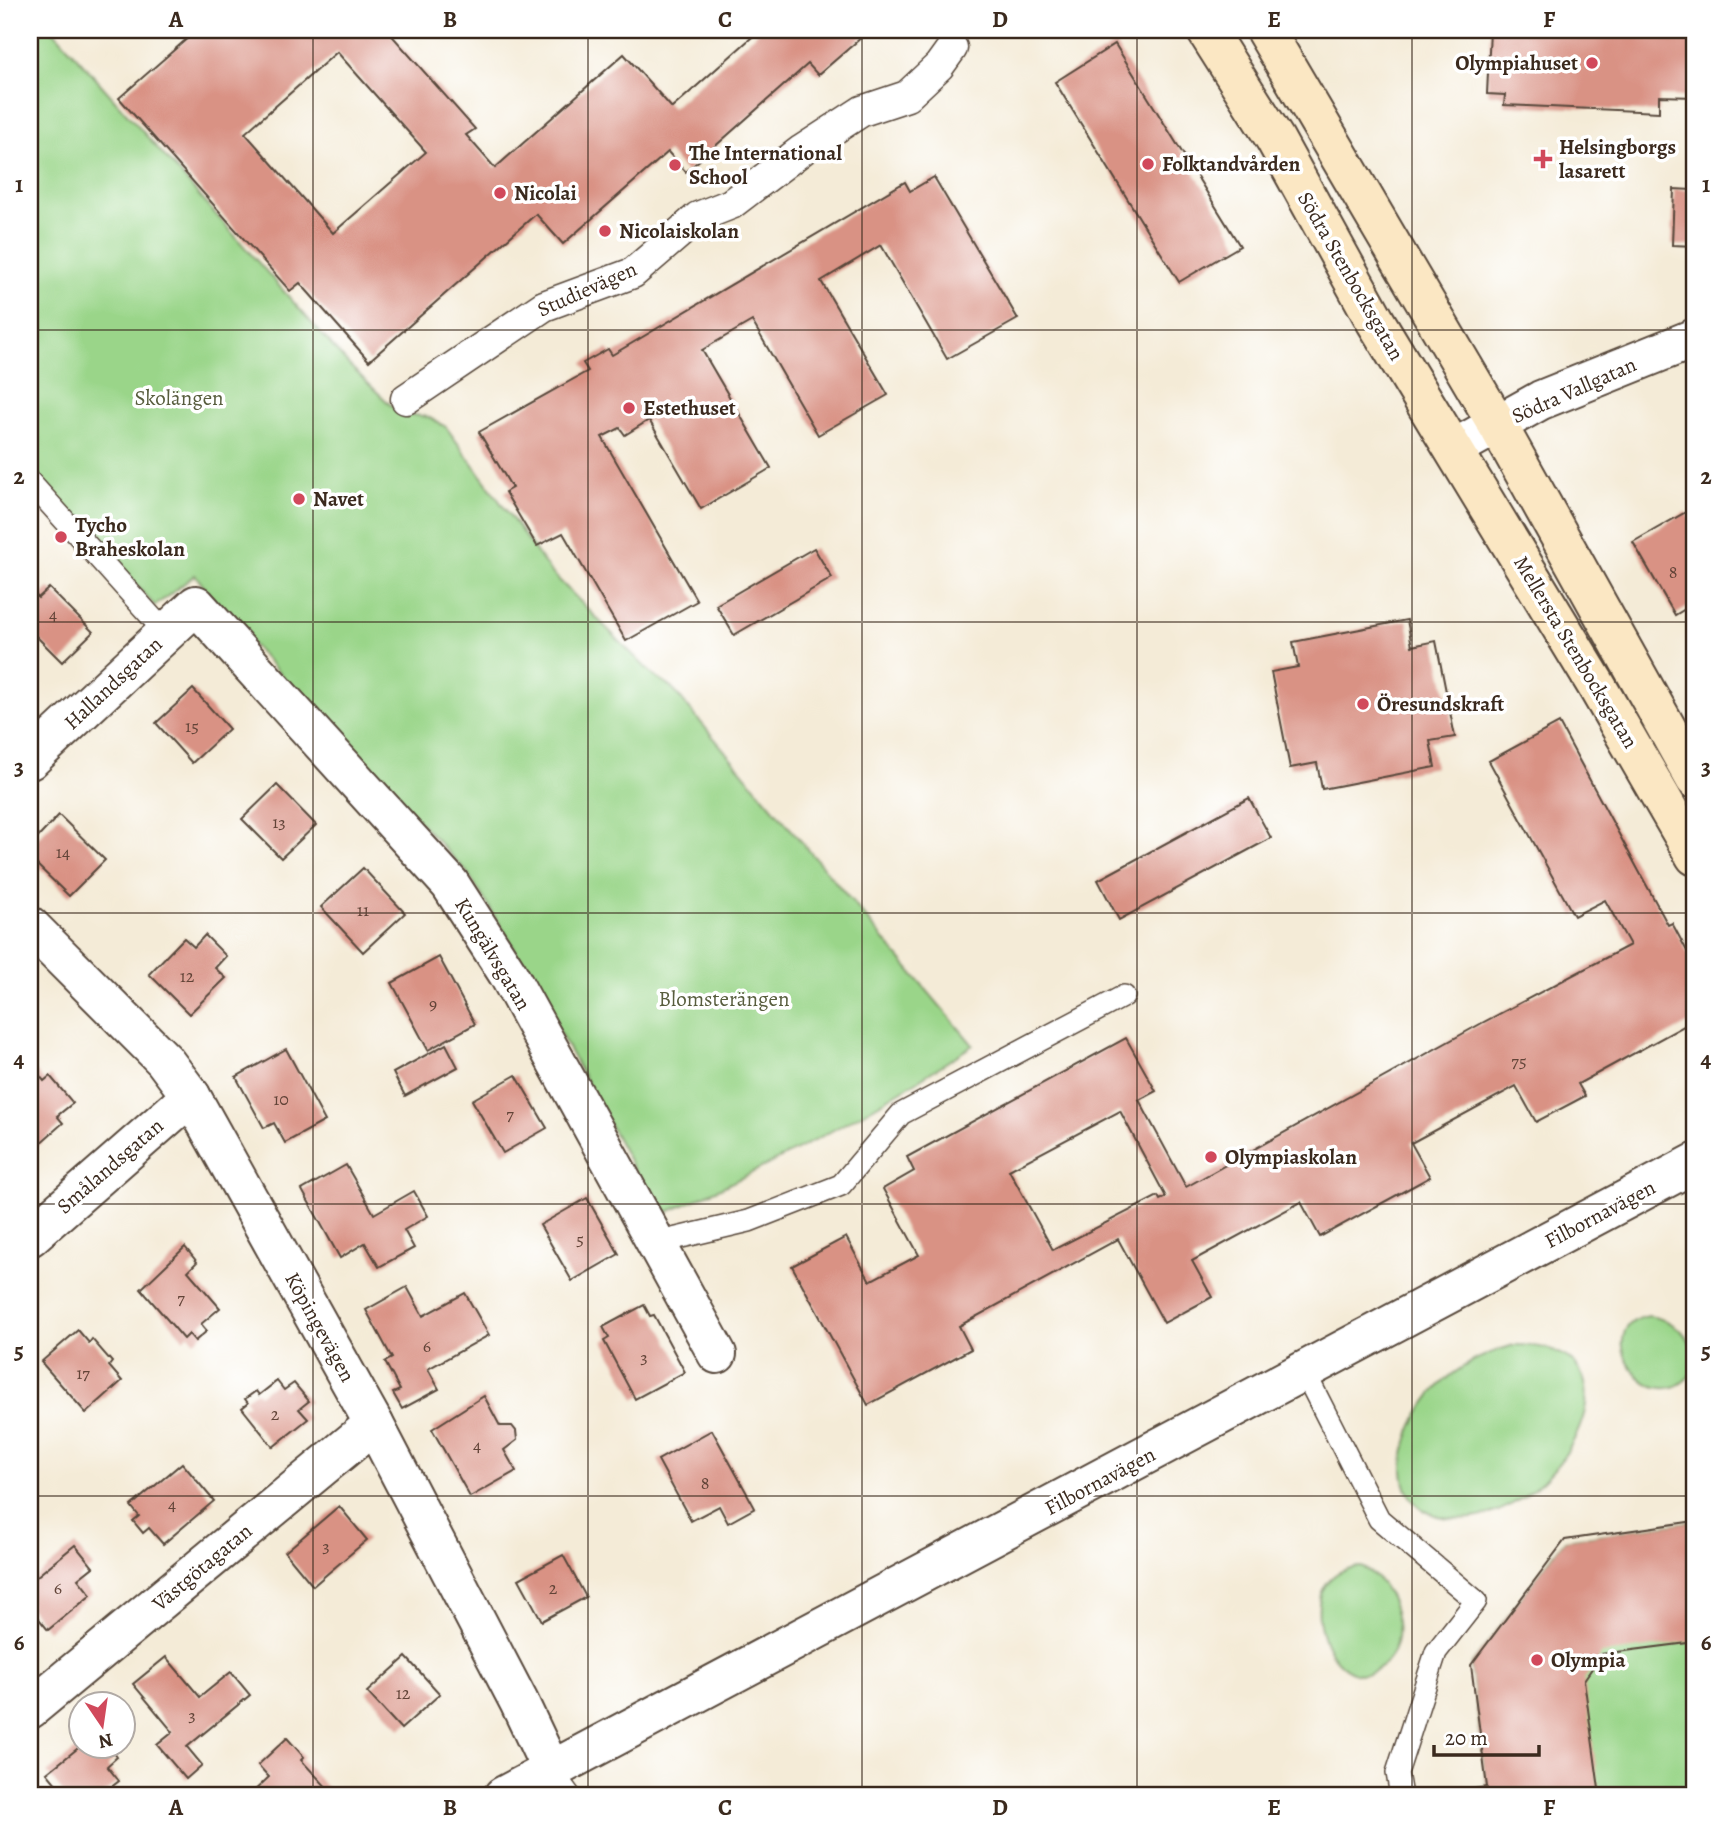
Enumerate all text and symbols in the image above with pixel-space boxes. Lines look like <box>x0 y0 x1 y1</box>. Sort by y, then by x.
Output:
text: A <box>168 4 184 35</box>
text: B <box>443 4 457 35</box>
text: C <box>718 4 732 35</box>
text: D <box>992 4 1008 35</box>
text: E <box>1267 4 1281 35</box>
text: F <box>1543 4 1556 35</box>
place label: Olympiahuset <box>1455 49 1578 77</box>
marker: Olympiahuset <box>1584 55 1600 71</box>
place label: Helsingborgs lasarett <box>1559 133 1676 185</box>
place label: The International School <box>689 139 842 191</box>
marker: Helsingborgs lasarett <box>1533 149 1553 169</box>
place label: Folktandvården <box>1162 150 1301 178</box>
marker: Folktandvården <box>1140 156 1156 172</box>
marker: The International School <box>667 157 683 173</box>
text: 1 <box>15 169 23 200</box>
text: 1 <box>1702 169 1710 200</box>
place label: Nicolai <box>514 179 577 207</box>
marker: Nicolai <box>492 185 508 201</box>
street label: Södra Stenbocksgatan <box>1291 187 1411 365</box>
place label: Nicolaiskolan <box>619 217 739 245</box>
marker: Nicolaiskolan <box>597 223 613 239</box>
street label: Studievägen <box>533 255 641 323</box>
street label: Södra Vallgatan <box>1507 350 1641 430</box>
park label: Skolängen <box>134 384 224 412</box>
place label: Estethuset <box>643 394 736 422</box>
marker: Estethuset <box>621 400 637 416</box>
text: 2 <box>13 461 25 492</box>
text: 2 <box>1700 461 1712 492</box>
place label: Navet <box>313 485 364 513</box>
marker: Navet <box>291 491 307 507</box>
place label: Tycho Braheskolan <box>75 511 185 563</box>
marker: Tycho Braheskolan <box>53 529 69 545</box>
street label: Mellersta Stenbocksgatan <box>1507 551 1645 753</box>
house number: 8 <box>1669 560 1677 584</box>
house number: 4 <box>49 602 57 626</box>
street label: Hallandsgatan <box>58 630 168 736</box>
place label: Öresundskraft <box>1377 690 1504 718</box>
marker: Öresundskraft <box>1355 696 1371 712</box>
house number: 15 <box>185 714 199 738</box>
text: 3 <box>14 752 24 783</box>
text: 3 <box>1701 752 1711 783</box>
house number: 13 <box>272 810 286 834</box>
house number: 14 <box>56 840 70 864</box>
street label: Kungälvsgatan <box>448 892 538 1016</box>
house number: 11 <box>357 898 369 922</box>
house number: 12 <box>180 964 195 988</box>
park label: Blomsterängen <box>659 985 789 1013</box>
house number: 9 <box>429 992 437 1016</box>
text: 4 <box>14 1044 25 1075</box>
text: 4 <box>1701 1044 1712 1075</box>
house number: 75 <box>1511 1049 1527 1073</box>
house number: 10 <box>273 1087 289 1111</box>
house number: 7 <box>506 1102 514 1126</box>
street label: Smålandsgatan <box>51 1112 169 1220</box>
place label: Olympiaskolan <box>1225 1143 1357 1171</box>
marker: Olympiaskolan <box>1203 1149 1219 1165</box>
street label: Filbornavägen <box>1540 1173 1660 1255</box>
house number: 5 <box>576 1227 584 1251</box>
street label: Köpingevägen <box>278 1267 362 1387</box>
house number: 7 <box>177 1286 185 1310</box>
house number: 6 <box>423 1334 431 1358</box>
text: 5 <box>14 1335 24 1366</box>
text: 5 <box>1701 1335 1711 1366</box>
house number: 3 <box>640 1345 648 1369</box>
house number: 17 <box>76 1361 90 1385</box>
house number: 2 <box>271 1402 280 1426</box>
house number: 4 <box>473 1433 481 1457</box>
street label: Filbornavägen <box>1040 1440 1160 1522</box>
house number: 8 <box>701 1471 709 1495</box>
house number: 4 <box>168 1492 176 1516</box>
street label: Västgötagatan <box>145 1517 258 1618</box>
house number: 3 <box>322 1534 330 1558</box>
house number: 6 <box>54 1576 62 1600</box>
house number: 2 <box>549 1576 558 1600</box>
text: 6 <box>14 1627 25 1658</box>
text: 6 <box>1701 1627 1712 1658</box>
place label: Olympia <box>1551 1646 1626 1674</box>
marker: Olympia <box>1529 1652 1545 1668</box>
house number: 12 <box>396 1681 411 1705</box>
north arrow <box>66 1689 136 1759</box>
house number: 3 <box>188 1703 196 1727</box>
scale bar <box>1434 1714 1540 1758</box>
text: 20 m <box>1445 1724 1488 1752</box>
text: N <box>96 1726 115 1755</box>
text: A <box>168 1792 184 1823</box>
text: B <box>443 1792 457 1823</box>
text: C <box>718 1792 732 1823</box>
text: D <box>992 1792 1008 1823</box>
text: E <box>1267 1792 1281 1823</box>
text: F <box>1543 1792 1556 1823</box>

